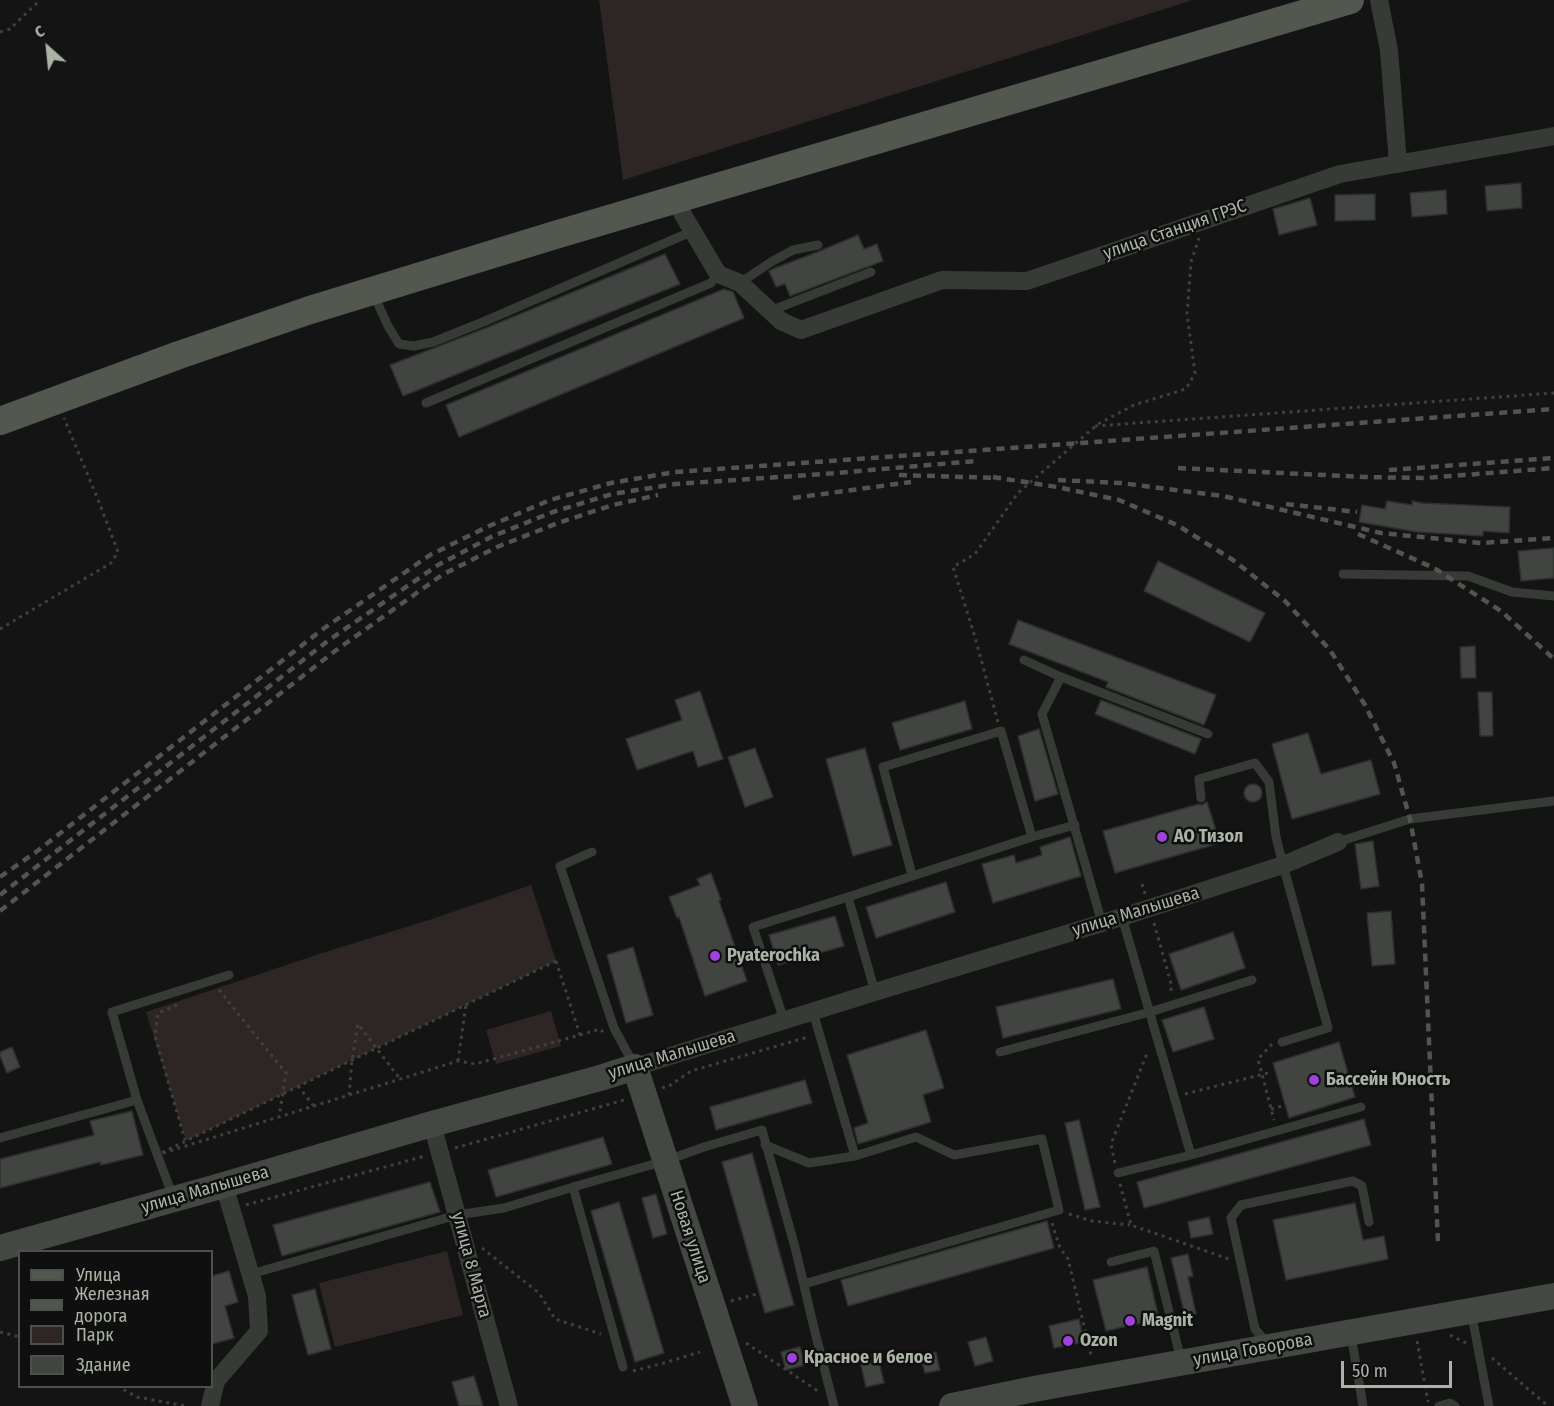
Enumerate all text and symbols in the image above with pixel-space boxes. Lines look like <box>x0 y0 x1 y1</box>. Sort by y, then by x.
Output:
north arrow <box>18 18 78 78</box>
text: С <box>32 21 48 42</box>
street label: улица Станция ГРЭС <box>1101 195 1249 265</box>
place label: АО Тизол <box>1174 826 1243 848</box>
marker: АО Тизол <box>1155 830 1169 844</box>
street label: улица Малышева <box>1070 882 1202 942</box>
place label: Pyaterochka <box>727 945 820 967</box>
marker: Pyaterochka <box>708 949 722 963</box>
street label: улица Малышева <box>606 1025 738 1085</box>
place label: Бассейн Юность <box>1326 1069 1450 1091</box>
marker: Бассейн Юность <box>1307 1073 1321 1087</box>
street label: улица Малышева <box>139 1161 271 1219</box>
street label: Новая улица <box>665 1188 715 1286</box>
street label: улица 8 Марта <box>446 1210 496 1320</box>
legend <box>18 1250 213 1388</box>
text: Улица <box>76 1264 121 1286</box>
text: Железная дорога <box>75 1283 150 1327</box>
place label: Magnit <box>1142 1310 1193 1332</box>
marker: Magnit <box>1123 1314 1137 1328</box>
text: Парк <box>76 1324 114 1346</box>
street label: улица Говорова <box>1192 1329 1314 1371</box>
place label: Ozon <box>1080 1330 1118 1352</box>
marker: Ozon <box>1061 1334 1075 1348</box>
place label: Красное и белое <box>804 1347 933 1369</box>
scale bar <box>1344 1349 1455 1387</box>
marker: Красное и белое <box>785 1351 799 1365</box>
text: Здание <box>76 1354 131 1376</box>
text: 50 m <box>1352 1360 1388 1382</box>

